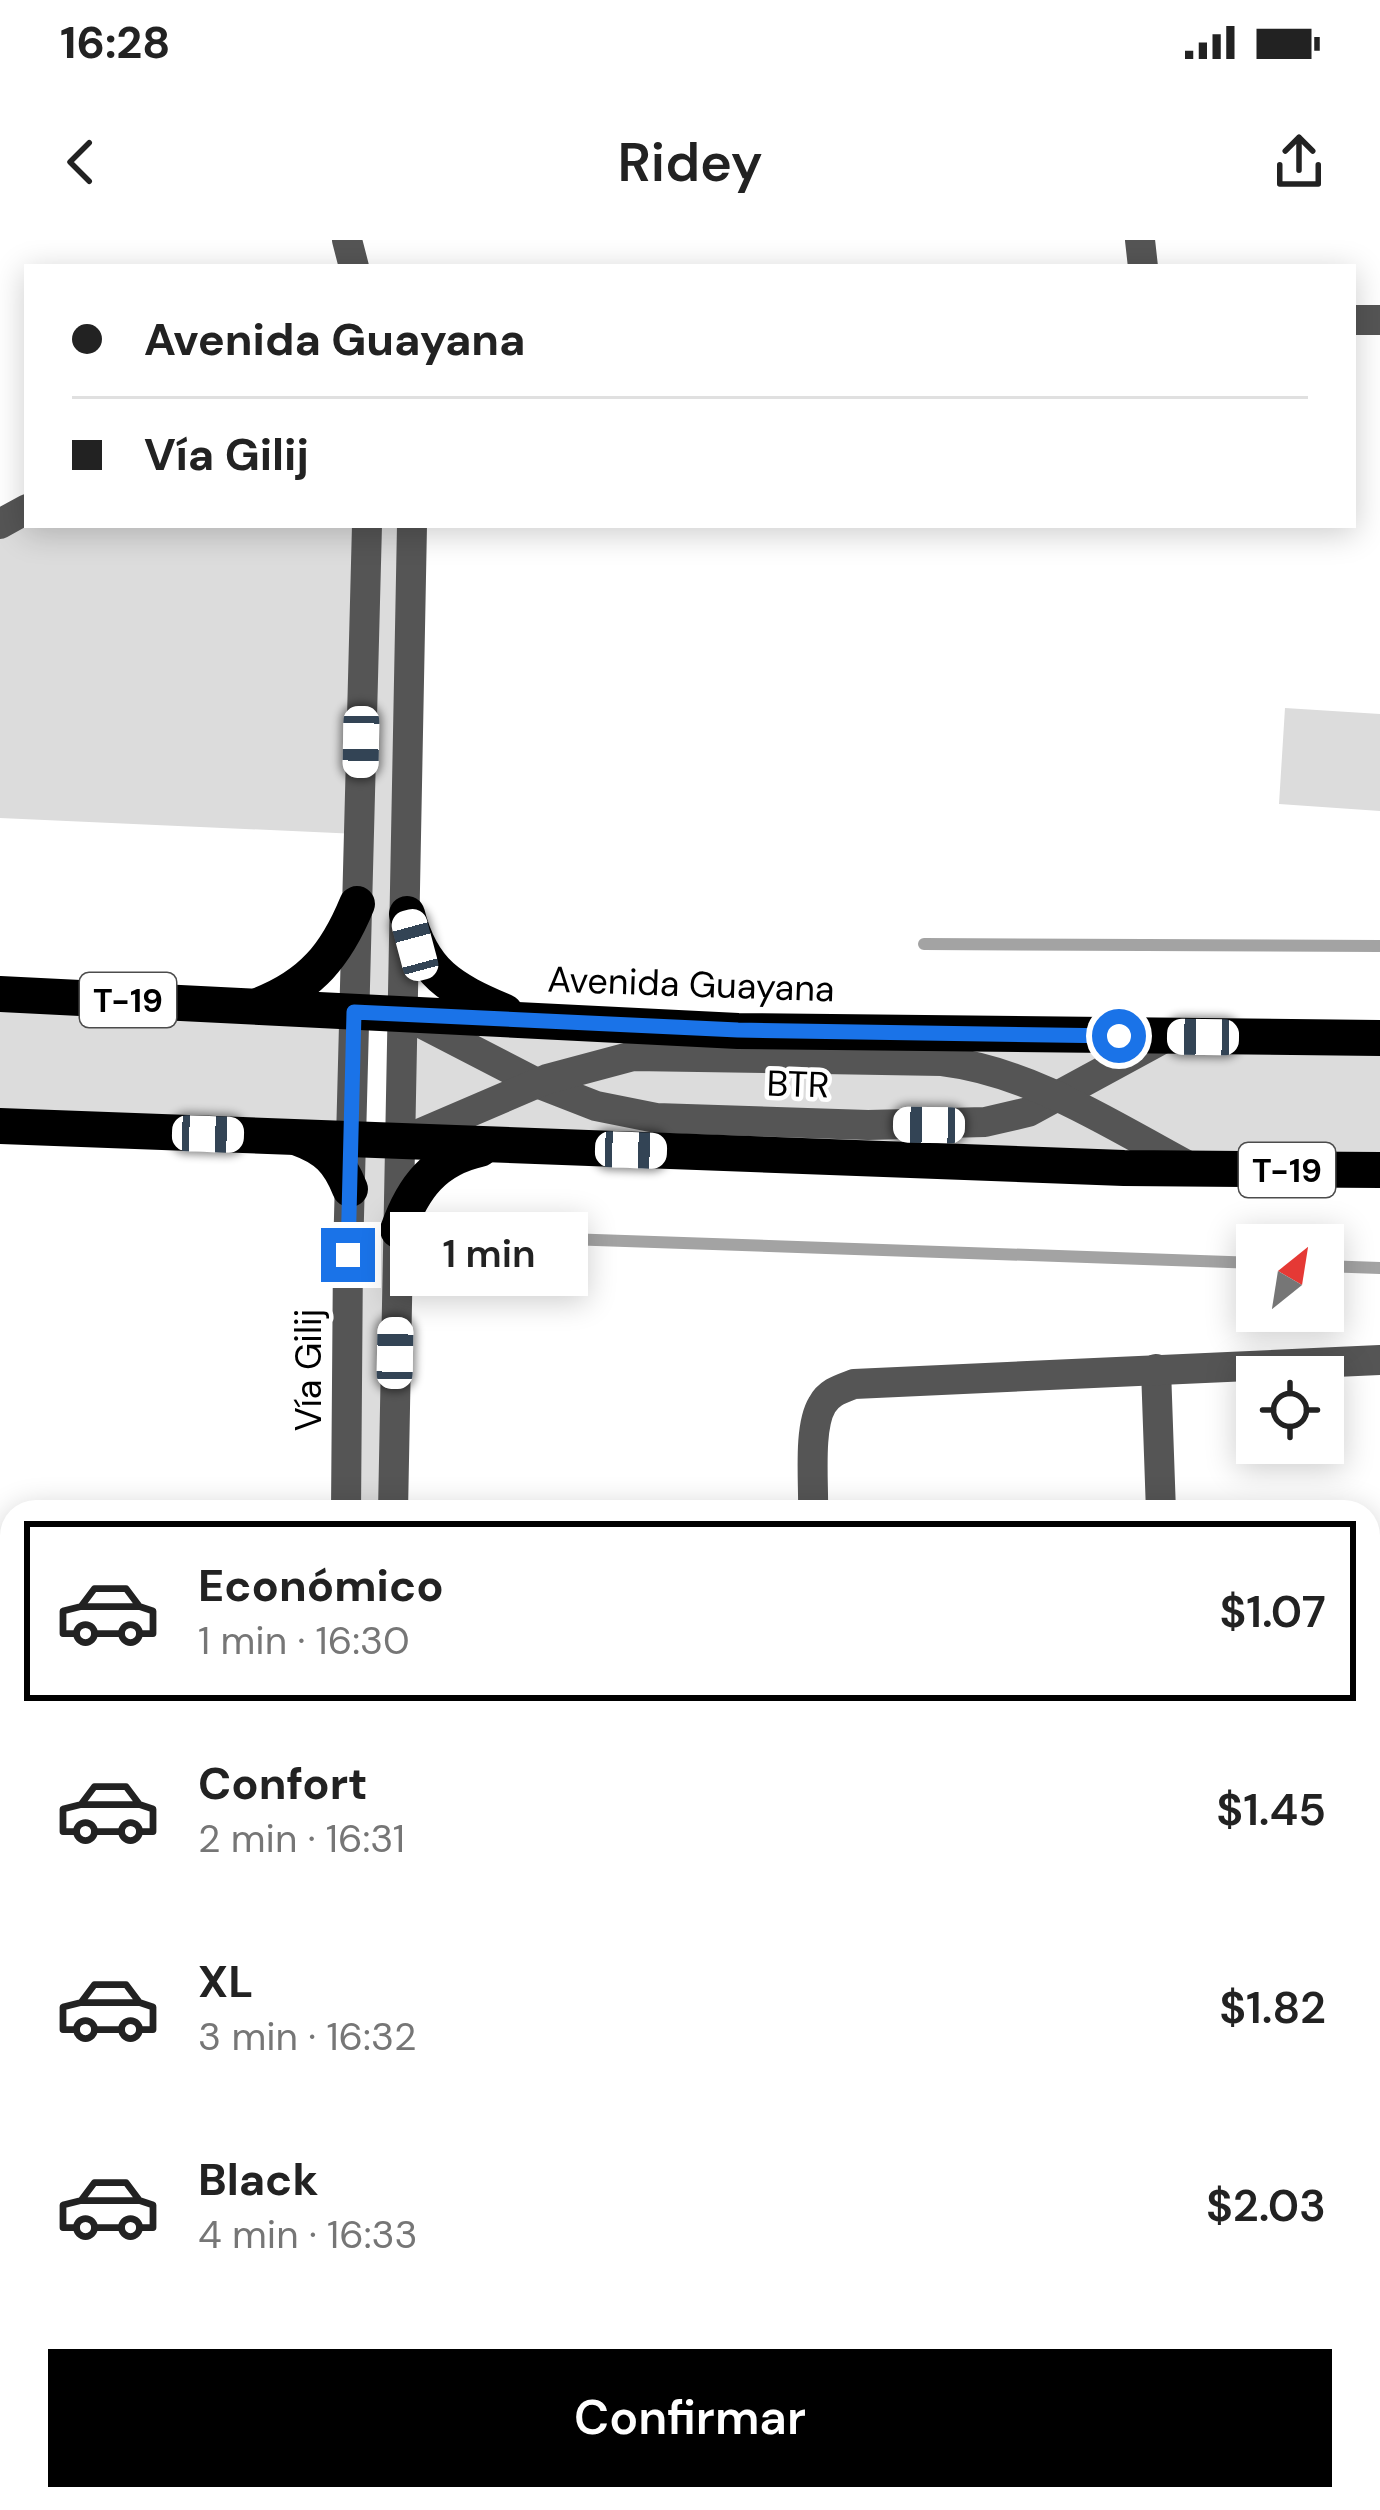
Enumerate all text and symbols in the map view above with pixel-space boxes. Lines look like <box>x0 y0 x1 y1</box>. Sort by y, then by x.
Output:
text: 16:28 <box>60 13 170 72</box>
text: Ridey <box>617 127 763 198</box>
icon: back <box>48 129 114 195</box>
icon: share <box>1266 129 1332 195</box>
text: Avenida Guayana <box>144 310 526 369</box>
text: Vía Gilij <box>144 425 309 484</box>
car <box>342 706 380 778</box>
car <box>388 906 442 984</box>
street label: Avenida Guayana <box>547 956 835 1012</box>
road number: T-19 <box>80 973 176 1027</box>
route start <box>1092 1009 1146 1063</box>
car <box>1167 1018 1239 1056</box>
street label: BTR <box>766 1059 830 1109</box>
car <box>893 1106 965 1144</box>
car <box>171 1115 245 1153</box>
car <box>594 1131 668 1169</box>
road number: T-19 <box>1239 1143 1335 1197</box>
callout: 1 min <box>390 1213 588 1297</box>
north arrow <box>1236 1224 1344 1332</box>
map controls <box>1236 1224 1344 1464</box>
route end <box>321 1228 375 1282</box>
text: 1 min <box>442 1228 536 1279</box>
street label: Vía Gilij <box>285 1309 332 1431</box>
car <box>376 1317 414 1389</box>
button: locate <box>1236 1356 1344 1464</box>
text: Económico <box>198 1556 444 1615</box>
icon: car <box>54 1557 162 1665</box>
text: $1.07 <box>1219 1582 1326 1641</box>
text: 1 min · 16:30 <box>198 1615 410 1666</box>
text: Confort <box>198 1754 368 1813</box>
icon: car <box>54 1755 162 1863</box>
text: $1.45 <box>1216 1780 1326 1839</box>
text: 2 min · 16:31 <box>198 1813 405 1864</box>
text: XL <box>198 1952 253 2011</box>
icon: car <box>54 1953 162 2061</box>
text: $1.82 <box>1219 1978 1326 2037</box>
text: 3 min · 16:32 <box>198 2011 416 2062</box>
text: Black <box>198 2150 318 2209</box>
icon: car <box>54 2151 162 2259</box>
text: $2.03 <box>1206 2176 1326 2235</box>
text: 4 min · 16:33 <box>198 2209 418 2260</box>
button: Confirmar <box>48 2349 1332 2487</box>

